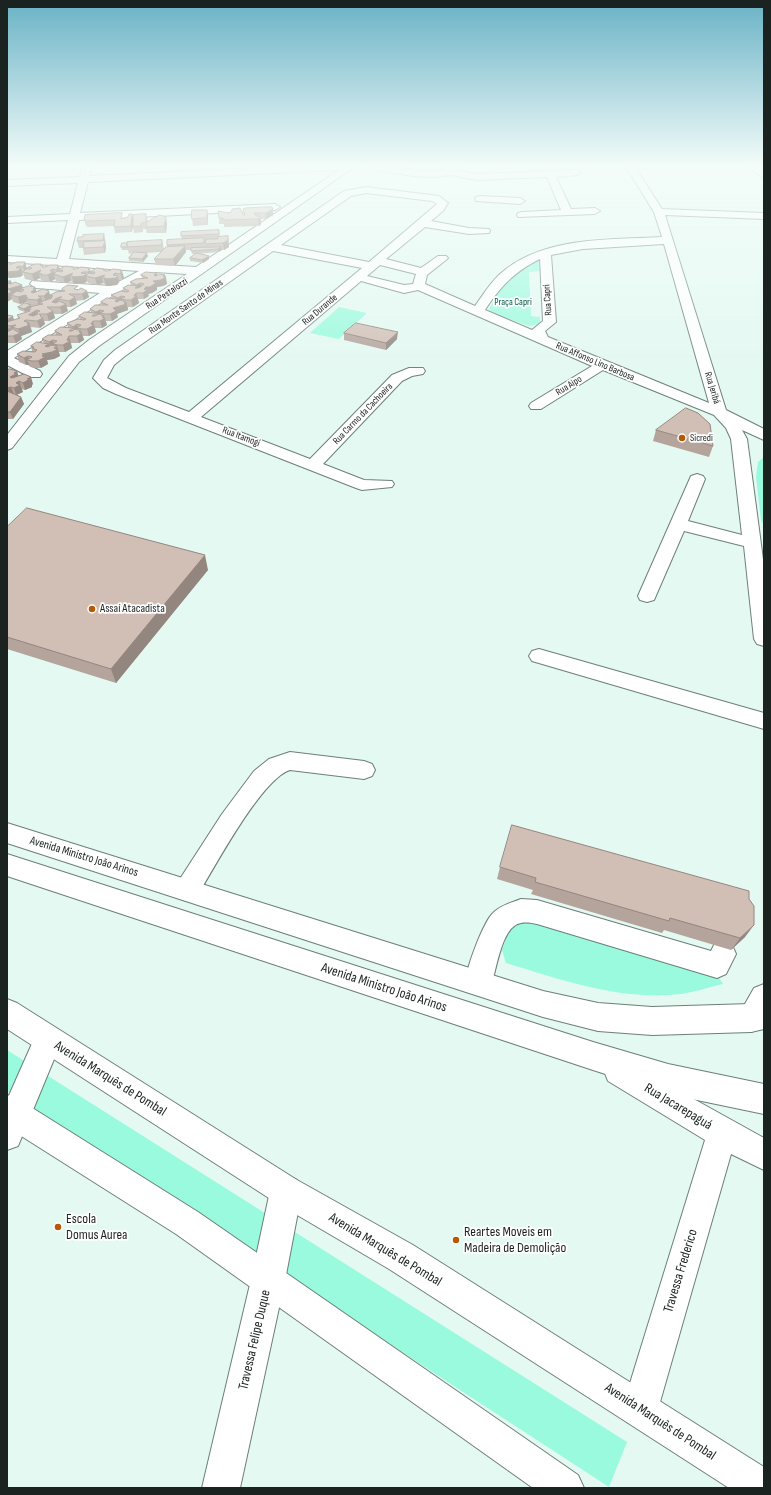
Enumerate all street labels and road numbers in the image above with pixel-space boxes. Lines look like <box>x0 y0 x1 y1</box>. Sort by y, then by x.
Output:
street label: Rua Pestalozzi <box>144 276 190 312</box>
street label: Rua Monte Santo de Minas <box>147 277 225 337</box>
street label: Rua Capri <box>541 284 555 316</box>
street label: Rua Durande <box>300 292 340 328</box>
street label: Rua Affonso Lino Barbosa <box>554 340 636 384</box>
street label: Rua Jeribá <box>701 370 723 406</box>
street label: Rua Aipo <box>554 373 584 399</box>
street label: Rua Carmo da Cachoeira <box>331 381 395 447</box>
street label: Rua Itamogi <box>220 424 262 450</box>
street label: Avenida Ministro João Arinos <box>28 834 140 880</box>
street label: Avenida Ministro João Arinos <box>319 960 449 1016</box>
street label: Avenida Marquês de Pombal <box>51 1038 169 1120</box>
street label: Rua Jacarepaguá <box>641 1080 715 1134</box>
street label: Avenida Marquês de Pombal <box>325 1210 445 1290</box>
street label: Travessa Frederico <box>660 1227 702 1315</box>
street label: Travessa Felipe Duque <box>235 1288 275 1392</box>
street label: Avenida Marquês de Pombal <box>601 1380 719 1464</box>

